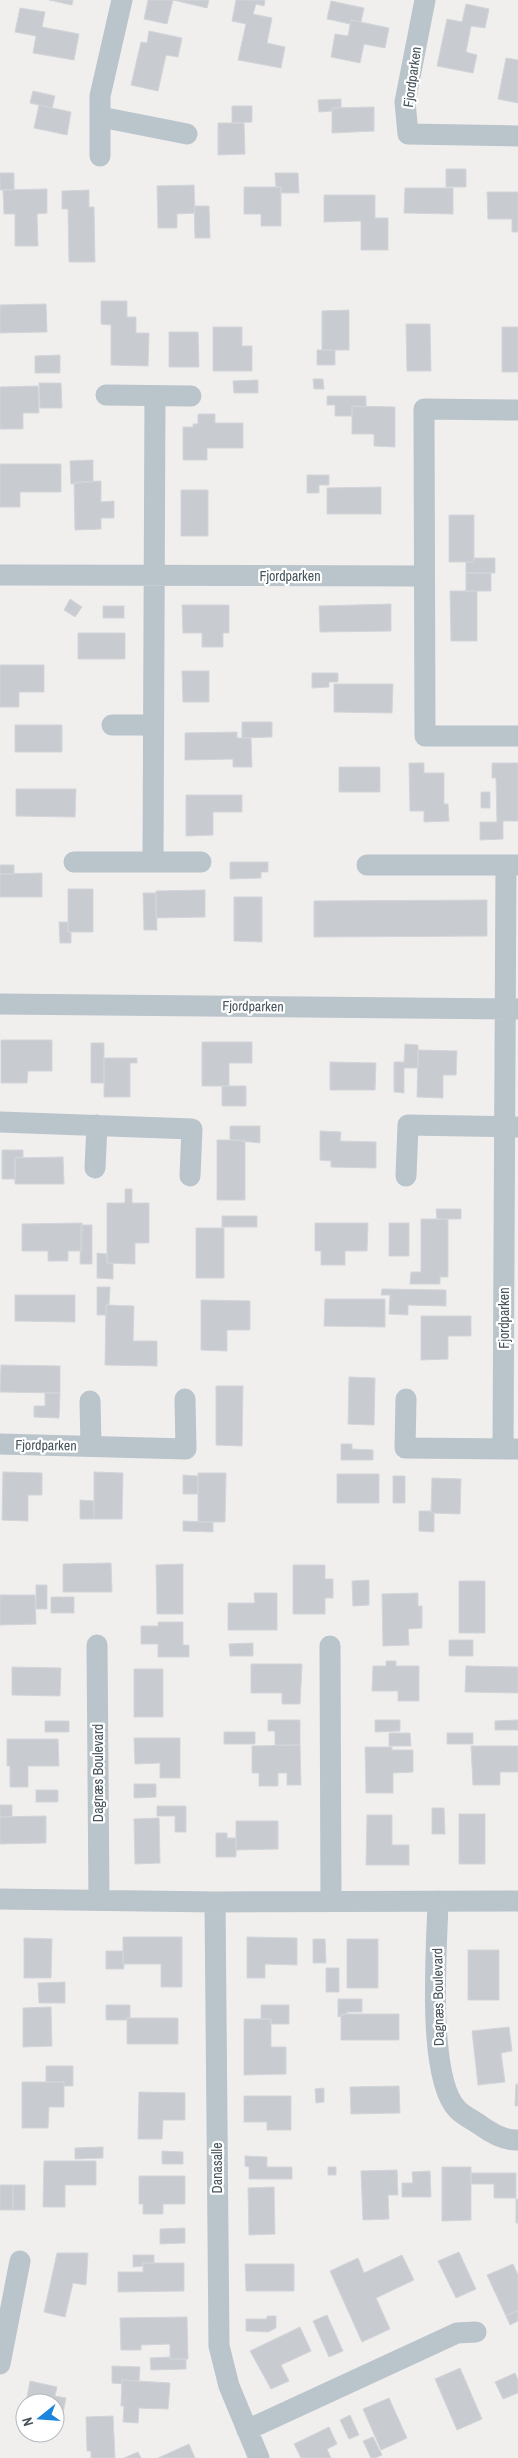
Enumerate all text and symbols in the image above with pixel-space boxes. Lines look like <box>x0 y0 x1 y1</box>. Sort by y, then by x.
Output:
street label: Fjordparken <box>399 45 425 109</box>
street label: Fjordparken <box>259 567 321 585</box>
street label: Fjordparken <box>222 996 284 1016</box>
street label: Fjordparken <box>495 1287 513 1349</box>
street label: Fjordparken <box>15 1435 77 1455</box>
street label: Dagnæs Boulevard <box>89 1724 107 1822</box>
street label: Dagnæs Boulevard <box>428 1948 448 2046</box>
street label: Danasalle <box>208 2142 226 2194</box>
north arrow <box>15 2393 65 2443</box>
text: N <box>18 2415 37 2428</box>

